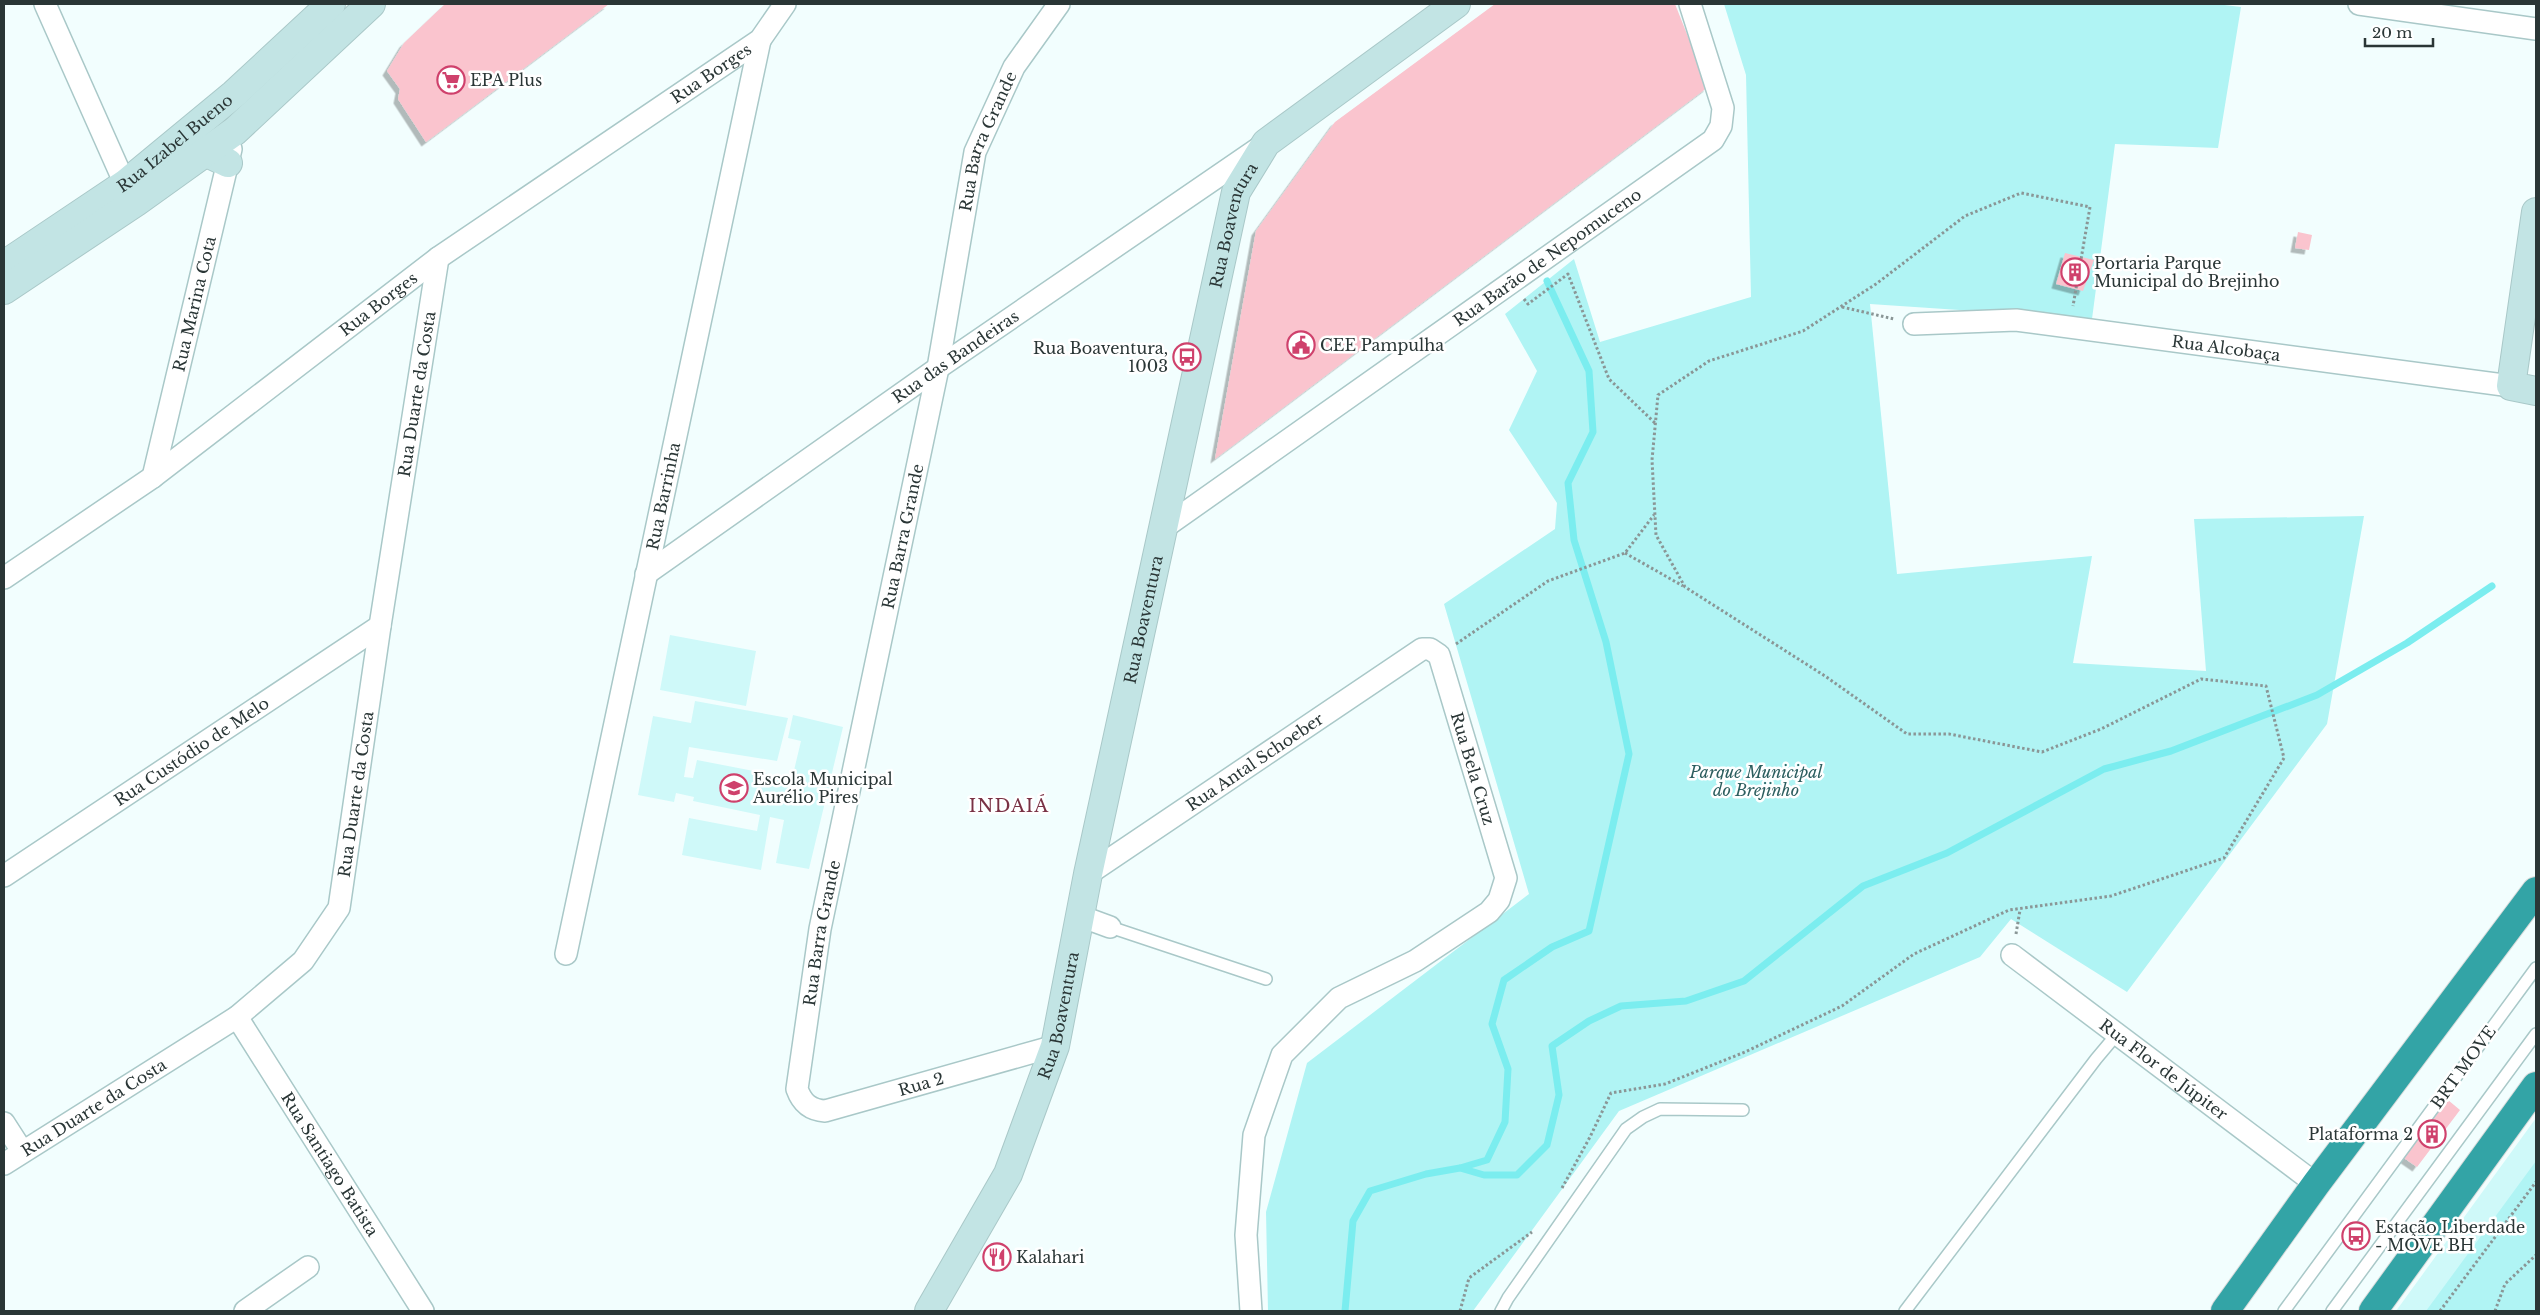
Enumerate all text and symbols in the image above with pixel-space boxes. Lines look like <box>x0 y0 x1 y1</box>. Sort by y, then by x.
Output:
scale bar <box>2365 15 2432 47</box>
text: 20 m <box>2372 23 2412 42</box>
street label: Rua Borges <box>667 39 755 108</box>
supermarket icon: EPA Plus <box>436 65 466 95</box>
street label: Rua Barra Grande <box>955 68 1021 213</box>
place label: EPA Plus <box>470 70 542 90</box>
street label: Rua Izabel Bueno <box>113 89 237 197</box>
street label: Rua Boaventura <box>1205 159 1262 290</box>
street label: Rua Barão de Nepomuceno <box>1449 184 1645 330</box>
street label: Rua Marina Cota <box>168 234 220 374</box>
place label: Portaria Parque Municipal do Brejinho <box>2094 253 2279 291</box>
building icon: Portaria Parque Municipal do Brejinho <box>2060 257 2090 287</box>
street label: Rua Borges <box>335 268 421 340</box>
street label: Rua das Bandeiras <box>888 306 1022 407</box>
street label: Rua Duarte da Costa <box>394 310 440 478</box>
public building icon: CEE Pampulha <box>1286 330 1316 360</box>
street label: Rua Alcobaça <box>2171 331 2282 365</box>
place label: CEE Pampulha <box>1320 335 1444 355</box>
place label: Rua Boaventura, 1003 <box>1033 338 1168 376</box>
bus stop icon: Rua Boaventura, 1003 <box>1172 342 1202 372</box>
street label: Rua Barrinha <box>642 440 684 552</box>
street label: Rua Barra Grande <box>878 462 928 611</box>
street label: Rua Boaventura <box>1120 553 1167 686</box>
street label: Rua Custódio de Melo <box>110 693 273 810</box>
street label: Rua Antal Schoeber <box>1182 708 1327 815</box>
street label: Rua Duarte da Costa <box>334 710 377 879</box>
street label: Rua Bela Cruz <box>1447 710 1499 827</box>
park label: Parque Municipal do Brejinho <box>1689 762 1823 800</box>
place label: Escola Municipal Aurélio Pires <box>752 769 893 807</box>
school or university icon: Escola Municipal Aurélio Pires <box>719 773 749 803</box>
district label: INDAIÁ <box>969 794 1049 817</box>
street label: Rua Barra Grande <box>799 858 844 1007</box>
street label: Rua Boaventura <box>1034 950 1083 1082</box>
street label: Rua Flor de Júpiter <box>2096 1015 2232 1124</box>
street label: BRT MOVE <box>2426 1022 2500 1112</box>
street label: Rua Duarte da Costa <box>17 1054 170 1161</box>
street label: Rua 2 <box>896 1068 946 1100</box>
street label: Rua Santiago Batista <box>277 1088 383 1240</box>
building icon: Plataforma 2 <box>2417 1119 2447 1149</box>
place label: Plataforma 2 <box>2308 1124 2413 1144</box>
place label: Estação Liberdade - MOVE BH <box>2375 1217 2525 1255</box>
bus stop icon: Estação Liberdade - MOVE BH <box>2341 1221 2371 1251</box>
restaurant icon: Kalahari <box>982 1242 1012 1272</box>
place label: Kalahari <box>1016 1247 1085 1267</box>

